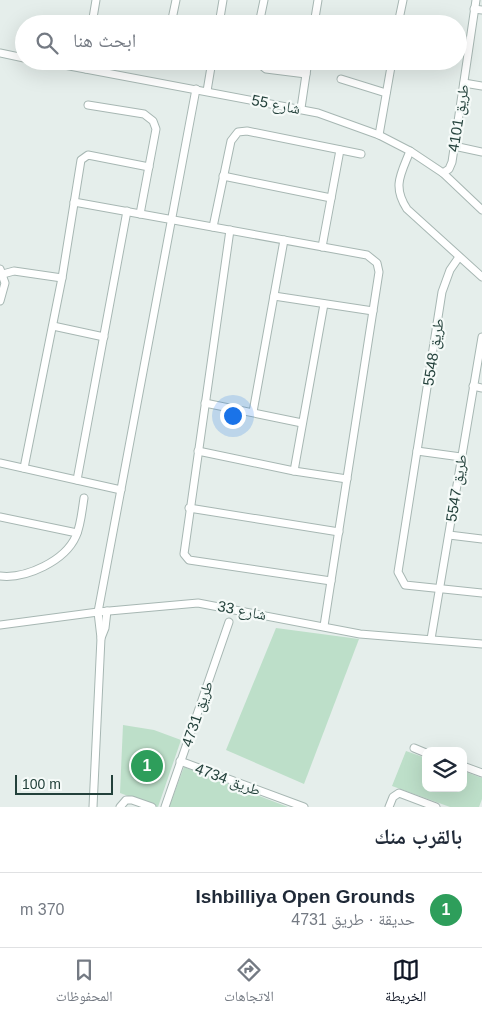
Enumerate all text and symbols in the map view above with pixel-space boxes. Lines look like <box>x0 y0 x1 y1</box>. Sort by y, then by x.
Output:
search box <box>15 15 467 70</box>
icon: search <box>33 29 61 57</box>
text: ابحث هنا <box>73 30 136 51</box>
street label: طريق 4101 <box>444 83 474 153</box>
street label: شارع 55 <box>250 91 302 119</box>
street label: طريق 5548 <box>419 317 449 387</box>
your location <box>220 403 246 429</box>
street label: طريق 5547 <box>442 453 472 523</box>
street label: شارع 33 <box>216 597 268 625</box>
street label: طريق 4731 <box>178 679 218 750</box>
pin: 1 <box>131 747 163 785</box>
map controls <box>422 747 467 792</box>
button: layers <box>422 747 467 792</box>
street label: طريق 4734 <box>192 759 263 801</box>
scale bar <box>15 772 112 795</box>
text: 100 m <box>22 776 61 792</box>
text: بالقرب منك <box>374 825 462 848</box>
text: Ishbilliya Open Grounds <box>195 886 415 907</box>
text: 370 m <box>20 901 64 918</box>
text: 1 <box>442 901 450 918</box>
text: حديقة · طريق 4731 <box>291 911 415 928</box>
tab: المحفوظات <box>56 956 113 1010</box>
tab: الاتجاهات <box>224 956 274 1010</box>
tab: الخريطة <box>385 956 426 1010</box>

